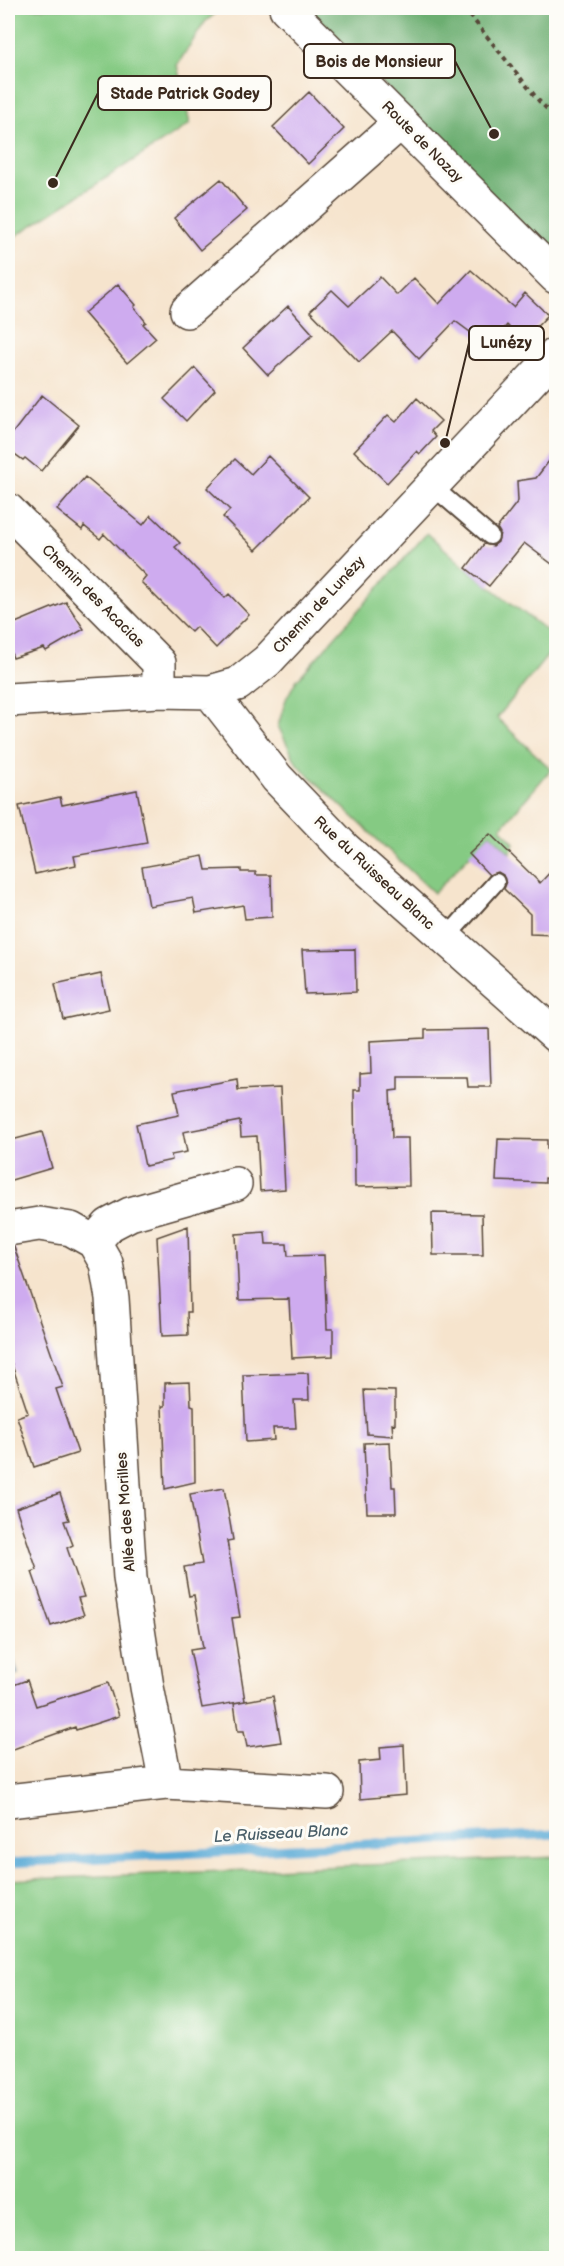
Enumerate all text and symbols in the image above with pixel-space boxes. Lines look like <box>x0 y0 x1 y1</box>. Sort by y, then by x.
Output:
callout: Bois de Monsieur <box>304 44 455 78</box>
text: Bois de Monsieur <box>315 53 443 72</box>
callout: Stade Patrick Godey <box>98 76 271 110</box>
text: Stade Patrick Godey <box>110 85 260 104</box>
street label: Route de Nozay <box>377 97 467 187</box>
callout: Lunézy <box>469 326 544 360</box>
text: Lunézy <box>480 334 532 353</box>
street label: Chemin des Acacias <box>37 540 149 652</box>
street label: Chemin de Lunézy <box>269 552 369 658</box>
street label: Rue du Ruisseau Blanc <box>310 812 438 934</box>
street label: Allée des Morilles <box>112 1451 140 1573</box>
water label: Le Ruisseau Blanc <box>213 1821 349 1847</box>

